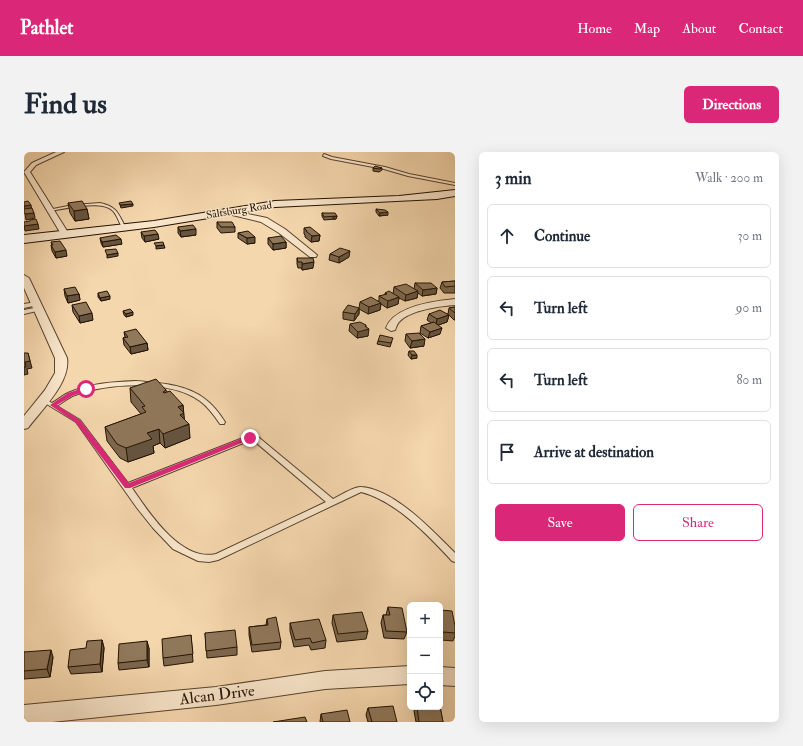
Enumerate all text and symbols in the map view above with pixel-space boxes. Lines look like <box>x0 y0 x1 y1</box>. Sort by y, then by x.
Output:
text: Pathlet <box>20 16 74 40</box>
text: Home <box>577 20 612 37</box>
text: Map <box>634 20 660 37</box>
text: About <box>682 20 716 37</box>
text: Contact <box>738 20 783 37</box>
button: Directions <box>684 86 779 123</box>
text: Find us <box>24 87 107 122</box>
text: 3 min <box>495 168 532 189</box>
text: Walk · 200 m <box>695 170 763 186</box>
street label: Saltsburg Road <box>205 198 273 222</box>
icon: ahead <box>496 225 518 247</box>
text: Continue <box>534 227 590 246</box>
text: 30 m <box>738 228 762 244</box>
icon: left <box>496 297 518 319</box>
text: Turn left <box>534 299 588 318</box>
text: 90 m <box>736 300 762 316</box>
icon: left <box>496 369 518 391</box>
text: Turn left <box>534 371 588 390</box>
text: 80 m <box>736 372 762 388</box>
route start <box>77 380 95 398</box>
route end <box>241 429 259 447</box>
icon: arrive <box>496 441 518 463</box>
text: Arrive at destination <box>534 443 654 462</box>
button: Save <box>495 504 625 541</box>
button: Share <box>633 504 763 541</box>
map controls <box>407 602 443 710</box>
button: + <box>407 602 443 638</box>
button: − <box>407 638 443 674</box>
button: locate <box>407 674 443 710</box>
street label: Alcan Drive <box>177 680 256 710</box>

